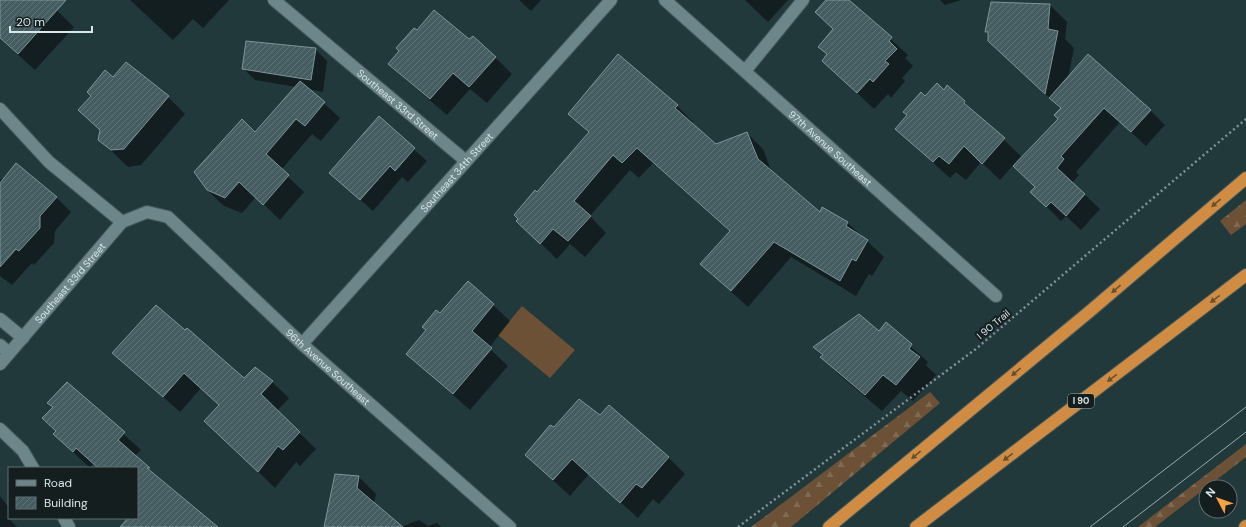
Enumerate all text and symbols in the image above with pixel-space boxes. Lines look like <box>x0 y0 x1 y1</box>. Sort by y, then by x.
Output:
scale bar <box>10 8 92 34</box>
text: 20 m <box>16 14 45 30</box>
street label: Southeast 33rd Street <box>354 67 441 142</box>
street label: 97th Avenue Southeast <box>786 108 875 189</box>
street label: Southeast 34th Street <box>418 130 496 215</box>
one-way arrow <box>1211 199 1222 208</box>
street label: Southeast 33rd Street <box>32 240 108 326</box>
one-way arrow <box>1111 284 1121 294</box>
one-way arrow <box>1210 295 1220 303</box>
street label: I 90 Trail <box>974 307 1013 342</box>
street label: 96th Avenue Southeast <box>283 326 373 408</box>
one-way arrow <box>1011 368 1022 377</box>
one-way arrow <box>1106 374 1117 382</box>
road number: I 90 <box>1068 394 1094 408</box>
one-way arrow <box>911 451 922 460</box>
one-way arrow <box>1003 452 1014 461</box>
legend <box>8 467 138 519</box>
text: Road <box>44 475 72 491</box>
north arrow <box>1198 479 1238 519</box>
text: N <box>1203 485 1218 500</box>
text: Building <box>44 495 88 511</box>

